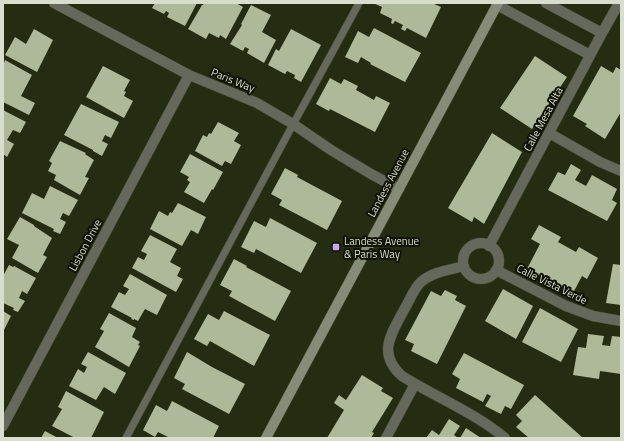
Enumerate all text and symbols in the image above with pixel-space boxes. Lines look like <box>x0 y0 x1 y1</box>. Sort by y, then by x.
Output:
street label: Paris Way <box>209 64 258 96</box>
street label: Calle Mesa Alta <box>519 84 567 154</box>
street label: Landess Avenue <box>363 146 413 220</box>
street label: Lisbon Drive <box>65 216 106 274</box>
place label: Landess Avenue & Paris Way <box>344 233 420 262</box>
marker: Landess Avenue & Paris Way <box>331 242 341 252</box>
street label: Calle Vista Verde <box>514 260 590 308</box>

